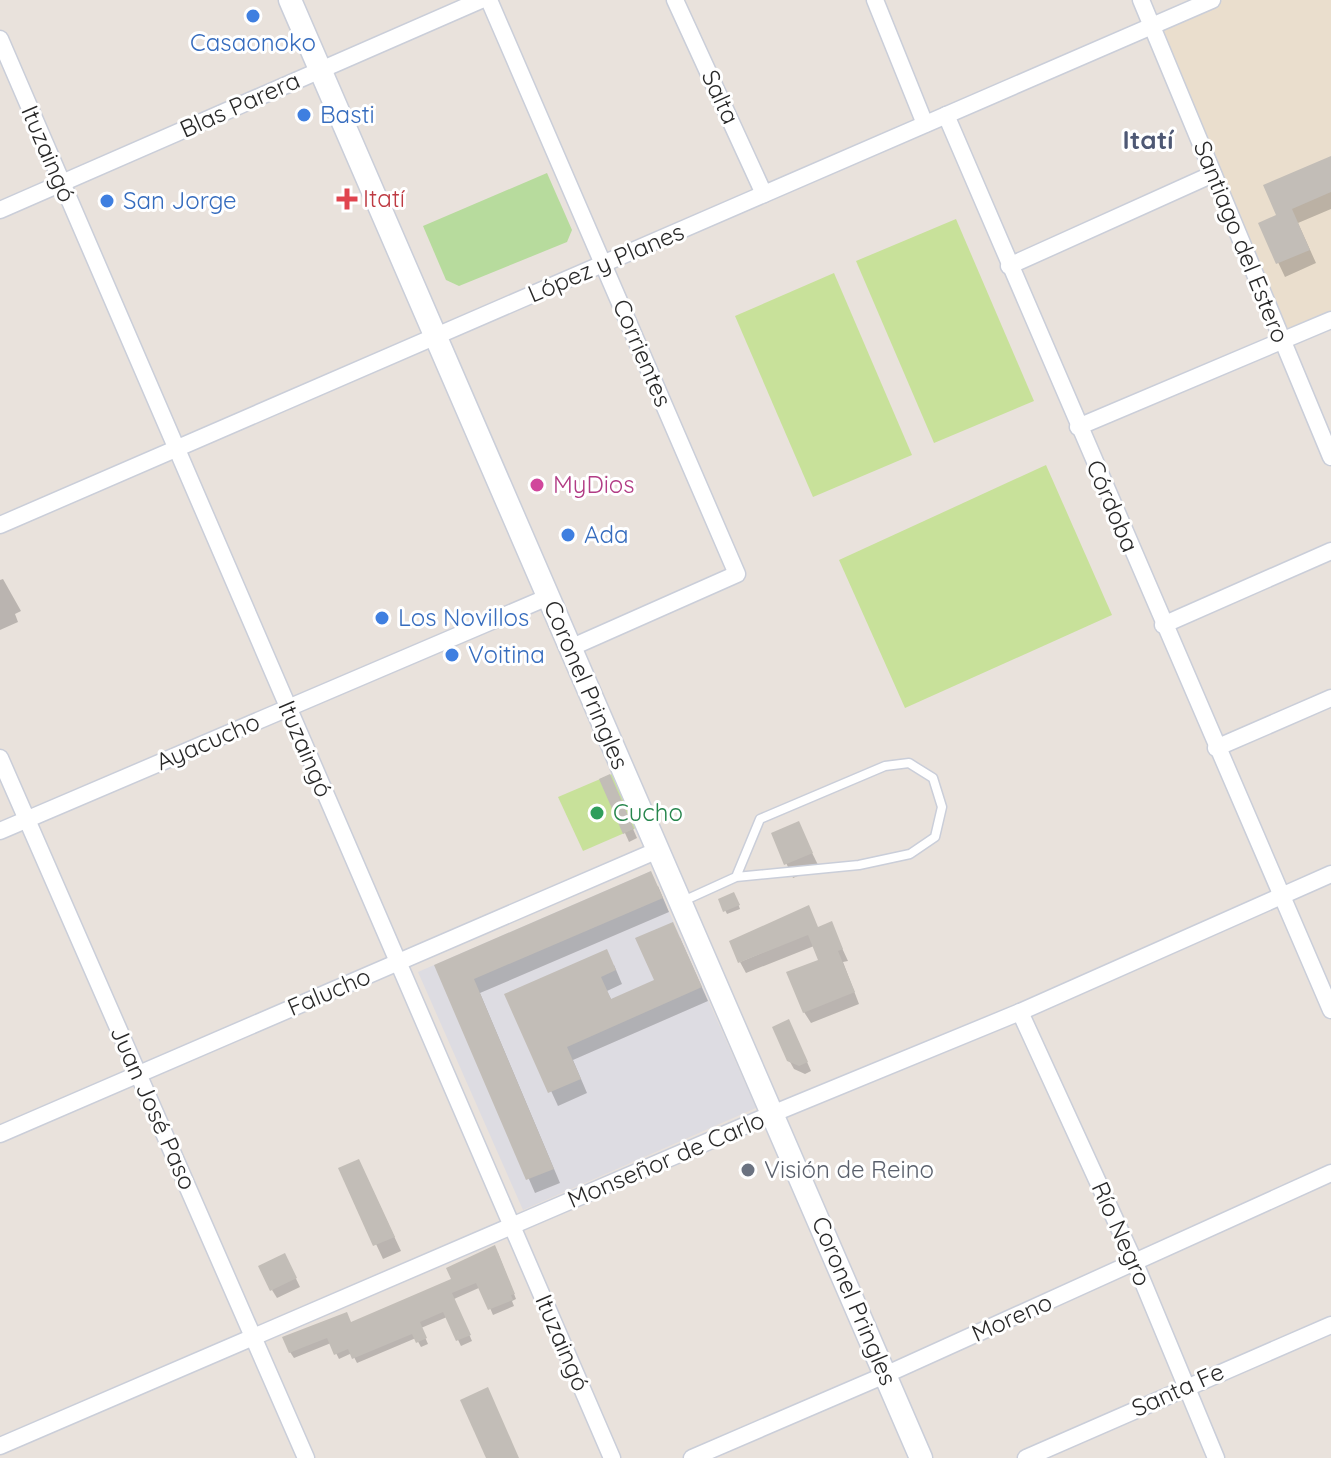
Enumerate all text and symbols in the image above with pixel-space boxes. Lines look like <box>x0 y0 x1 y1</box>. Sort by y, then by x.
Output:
marker: Casaonoko <box>244 7 262 25</box>
place label: Casaonoko <box>190 27 316 57</box>
street label: Blas Parera <box>175 64 304 144</box>
street label: Salta <box>695 65 746 128</box>
place label: Basti <box>320 99 375 129</box>
street label: Ituzaingó <box>15 101 83 207</box>
marker: Basti <box>295 106 313 124</box>
district label: Itatí <box>1123 123 1174 156</box>
street label: Santiago del Estero <box>1188 136 1296 347</box>
place label: Itatí <box>363 183 406 213</box>
place label: San Jorge <box>123 185 237 215</box>
marker: Itatí <box>338 190 356 208</box>
marker: San Jorge <box>98 192 116 210</box>
street label: López y Planes <box>523 216 688 308</box>
street label: Corrientes <box>607 294 679 411</box>
street label: Córdoba <box>1080 455 1146 556</box>
place label: MyDios <box>553 469 635 499</box>
marker: MyDios <box>528 476 546 494</box>
place label: Ada <box>584 519 629 549</box>
marker: Ada <box>559 526 577 544</box>
street label: Coronel Pringles <box>538 596 636 774</box>
place label: Los Novillos <box>398 602 529 632</box>
marker: Los Novillos <box>373 609 391 627</box>
place label: Voitina <box>468 639 545 669</box>
marker: Voitina <box>443 646 461 664</box>
street label: Ituzaingó <box>272 696 340 802</box>
street label: Ayacucho <box>151 706 264 776</box>
place label: Cucho <box>613 797 683 827</box>
marker: Cucho <box>588 804 606 822</box>
street label: Falucho <box>283 960 375 1022</box>
street label: Juan José Paso <box>104 1021 203 1194</box>
street label: Monseñor de Carlo <box>563 1104 769 1214</box>
place label: Visión de Reino <box>764 1154 934 1184</box>
marker: Visión de Reino <box>739 1161 757 1179</box>
street label: Río Negro <box>1086 1177 1158 1291</box>
street label: Coronel Pringles <box>806 1212 904 1390</box>
street label: Moreno <box>967 1286 1057 1348</box>
street label: Ituzaingó <box>529 1290 597 1396</box>
street label: Santa Fe <box>1127 1355 1228 1423</box>

